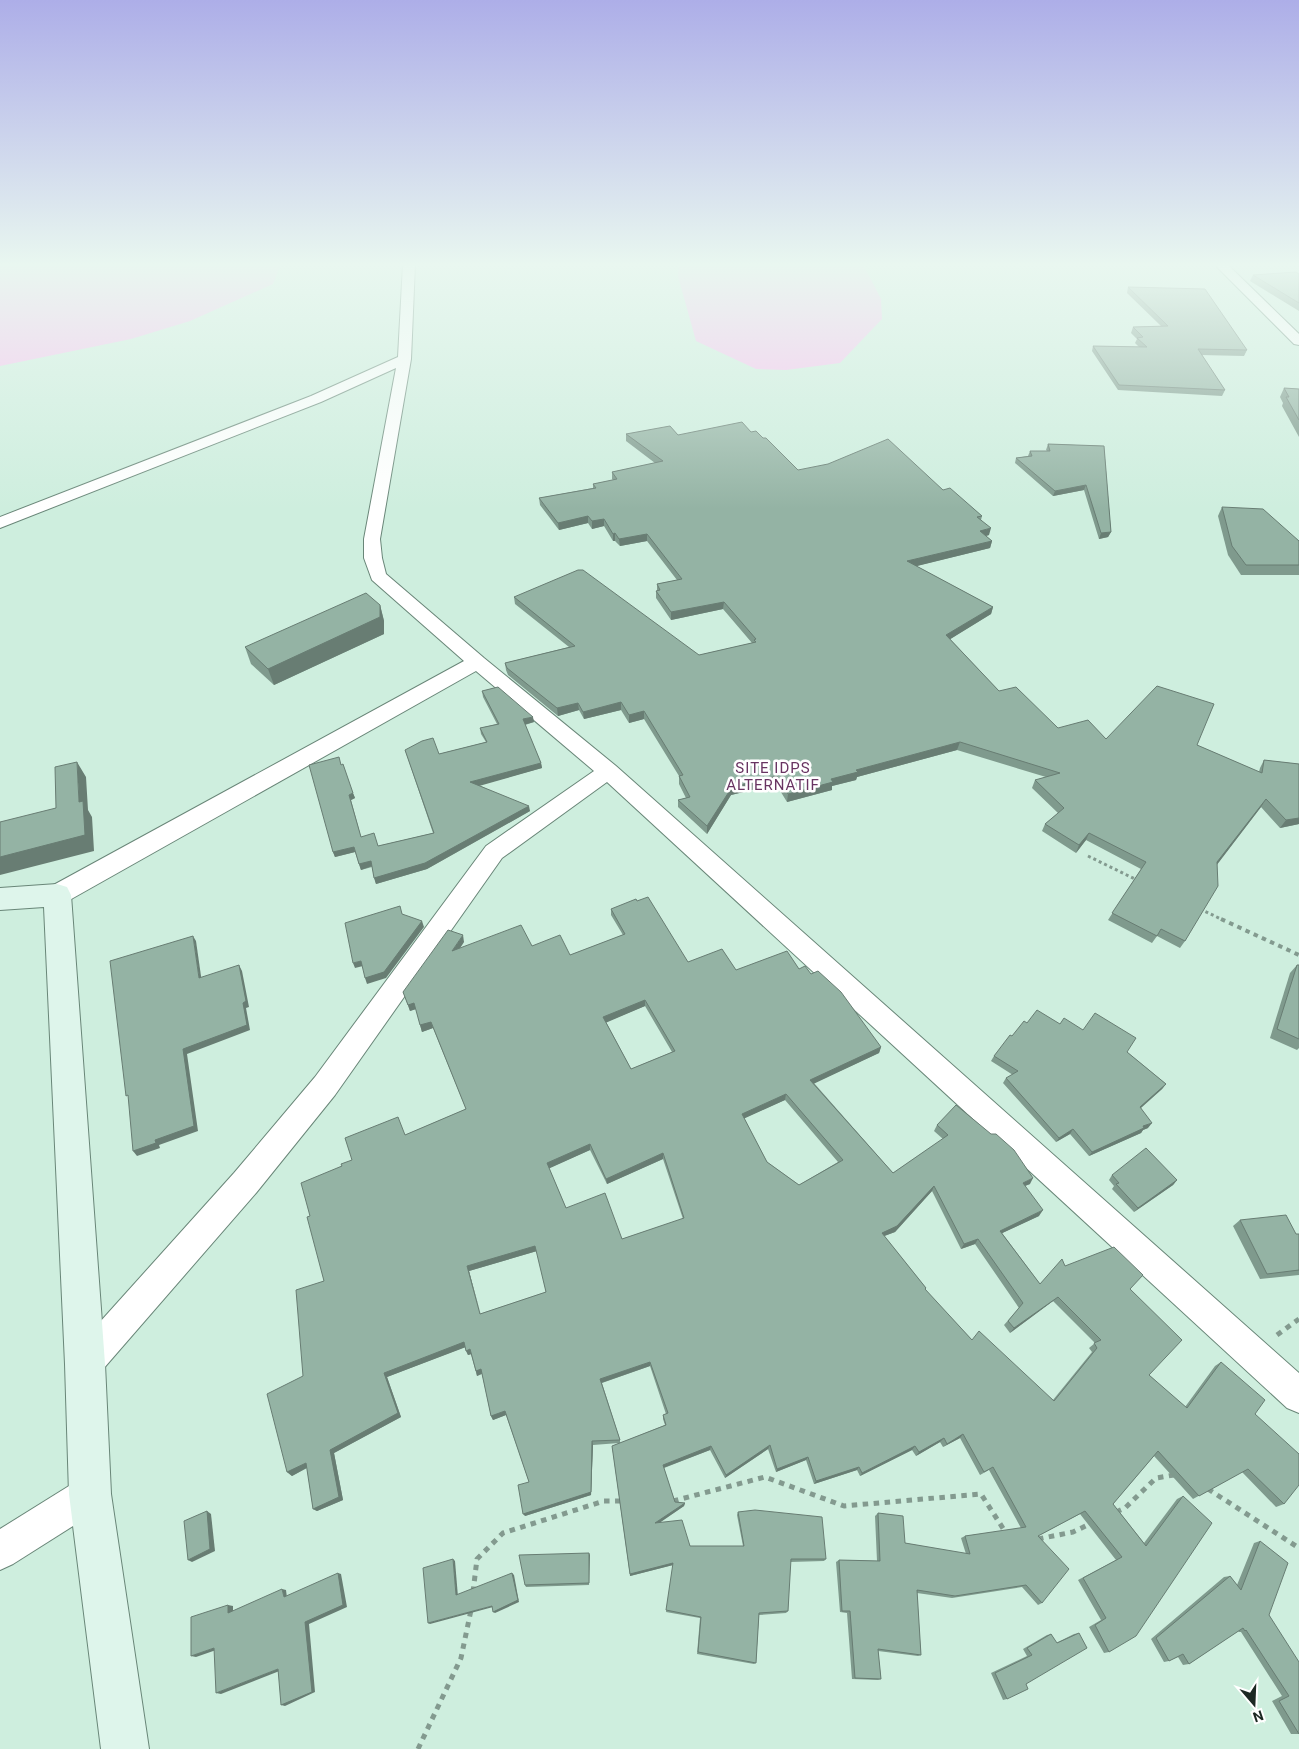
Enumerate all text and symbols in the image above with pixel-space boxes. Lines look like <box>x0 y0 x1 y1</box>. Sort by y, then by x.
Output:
district label: SITE IDPS ALTERNATIF <box>726 759 820 794</box>
north arrow <box>1229 1679 1279 1729</box>
text: N <box>1251 1707 1266 1725</box>

